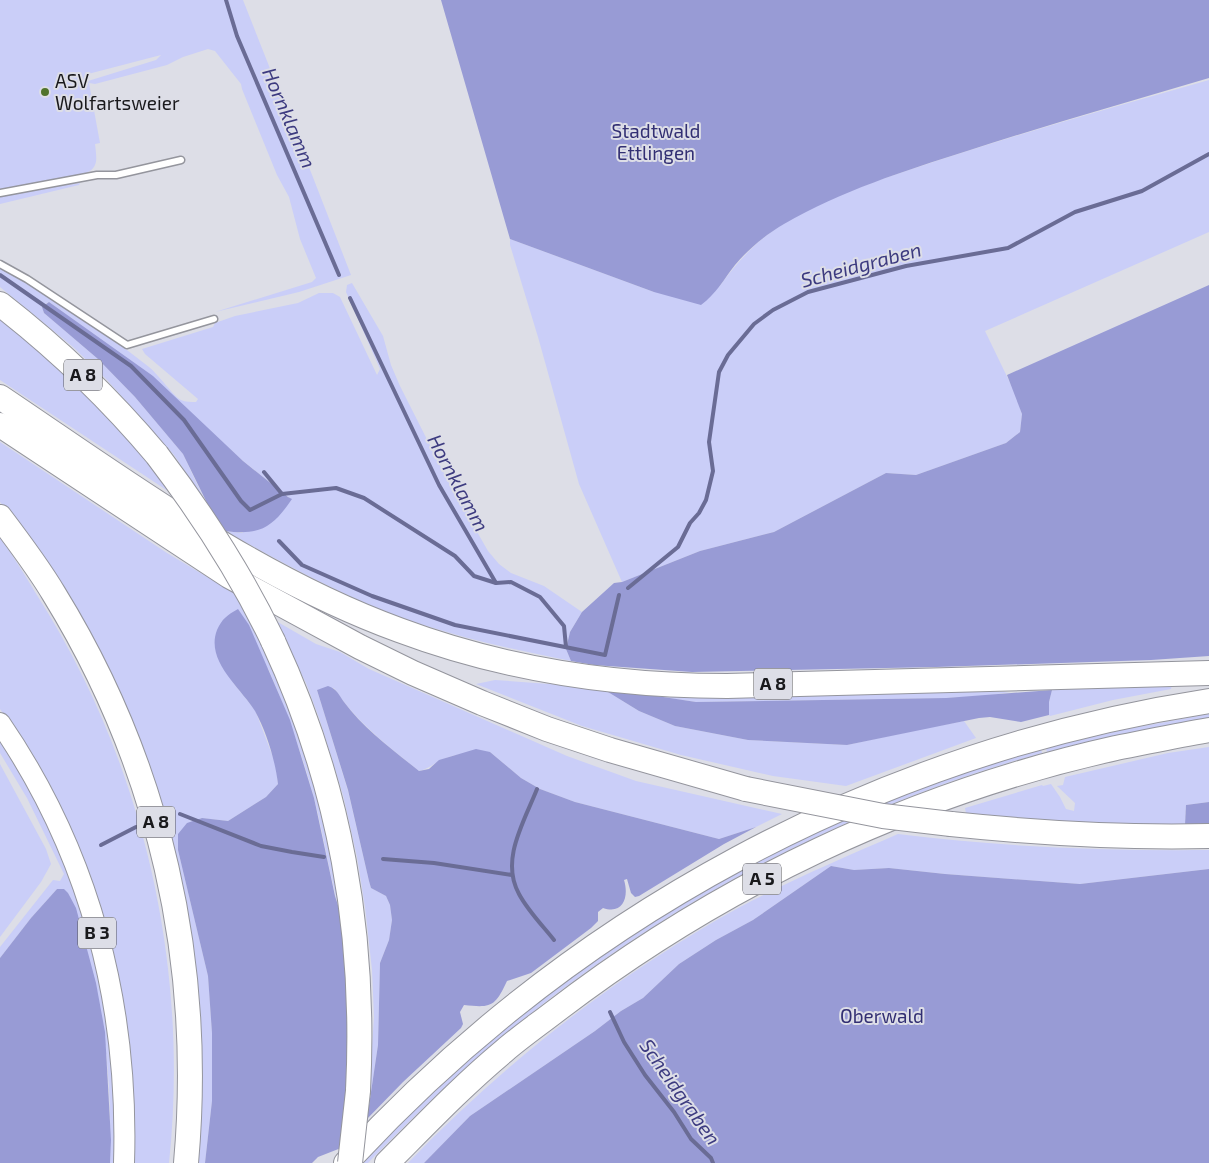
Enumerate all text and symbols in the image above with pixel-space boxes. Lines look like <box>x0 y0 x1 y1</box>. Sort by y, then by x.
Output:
water label: Hornklamm <box>258 64 322 171</box>
place label: ASV Wolfartsweier <box>55 69 180 114</box>
marker: ASV Wolfartsweier <box>39 86 51 98</box>
park label: Stadtwald Ettlingen <box>612 119 700 164</box>
water label: Scheidgraben <box>798 236 924 292</box>
road number: A 8 <box>64 360 102 390</box>
water label: Hornklamm <box>423 430 495 535</box>
road number: A 8 <box>754 669 792 700</box>
road number: A 8 <box>137 806 175 838</box>
road number: A 5 <box>743 864 781 894</box>
road number: B 3 <box>78 918 116 948</box>
park label: Oberwald <box>840 1004 924 1027</box>
water label: Scheidgraben <box>635 1034 726 1149</box>

